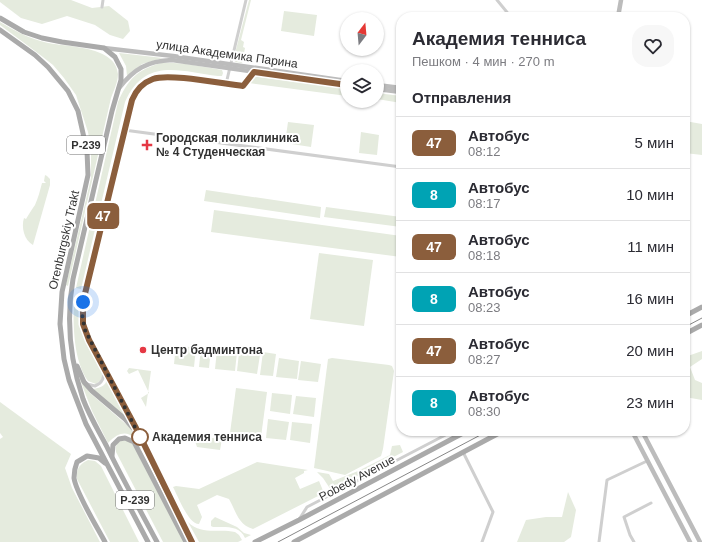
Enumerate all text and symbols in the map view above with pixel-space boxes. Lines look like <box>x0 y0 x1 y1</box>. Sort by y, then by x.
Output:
north arrow <box>340 12 384 56</box>
map controls <box>340 12 384 108</box>
button: heart <box>632 25 674 67</box>
text: Академия тенниса <box>412 28 586 49</box>
street label: улица Академика Парина <box>155 37 299 71</box>
text: Пешком · 4 мин · 270 m <box>412 54 554 69</box>
button: layers <box>340 64 384 108</box>
text: Отправления <box>412 89 511 106</box>
text: Автобус <box>468 127 530 144</box>
place label: Городская поликлиника № 4 Студенческая <box>156 131 299 159</box>
text: 5 мин <box>635 134 674 151</box>
text: 47 <box>426 135 442 151</box>
road number: Р-239 <box>67 136 105 154</box>
marker: Городская поликлиника № 4 Студенческая <box>141 139 153 151</box>
text: 08:12 <box>468 144 501 159</box>
text: Автобус <box>468 179 530 196</box>
text: 10 мин <box>626 186 674 203</box>
text: 8 <box>430 187 438 203</box>
street label: Orenburgskiy Trakt <box>46 188 82 291</box>
text: 08:17 <box>468 196 501 211</box>
line badge: 47 <box>85 203 121 229</box>
text: 47 <box>95 208 111 224</box>
text: Автобус <box>468 231 530 248</box>
text: 11 мин <box>627 238 674 255</box>
text: 47 <box>426 239 442 255</box>
text: 08:18 <box>468 248 501 263</box>
text: Автобус <box>468 283 530 300</box>
text: 16 мин <box>626 290 674 307</box>
text: 8 <box>430 291 438 307</box>
your location <box>73 292 93 312</box>
text: 08:23 <box>468 300 501 315</box>
text: Автобус <box>468 335 530 352</box>
text: 20 мин <box>626 342 674 359</box>
place label: Центр бадминтона <box>151 343 263 357</box>
text: 47 <box>426 343 442 359</box>
marker: Центр бадминтона <box>138 345 148 355</box>
text: 08:27 <box>468 352 501 367</box>
text: Автобус <box>468 387 530 404</box>
text: 23 мин <box>626 394 674 411</box>
text: 8 <box>430 395 438 411</box>
text: 08:30 <box>468 404 501 419</box>
marker: Академия тенниса <box>131 428 149 446</box>
place label: Академия тенниса <box>152 430 262 444</box>
street label: Pobedy Avenue <box>317 452 398 504</box>
road number: Р-239 <box>116 491 154 509</box>

